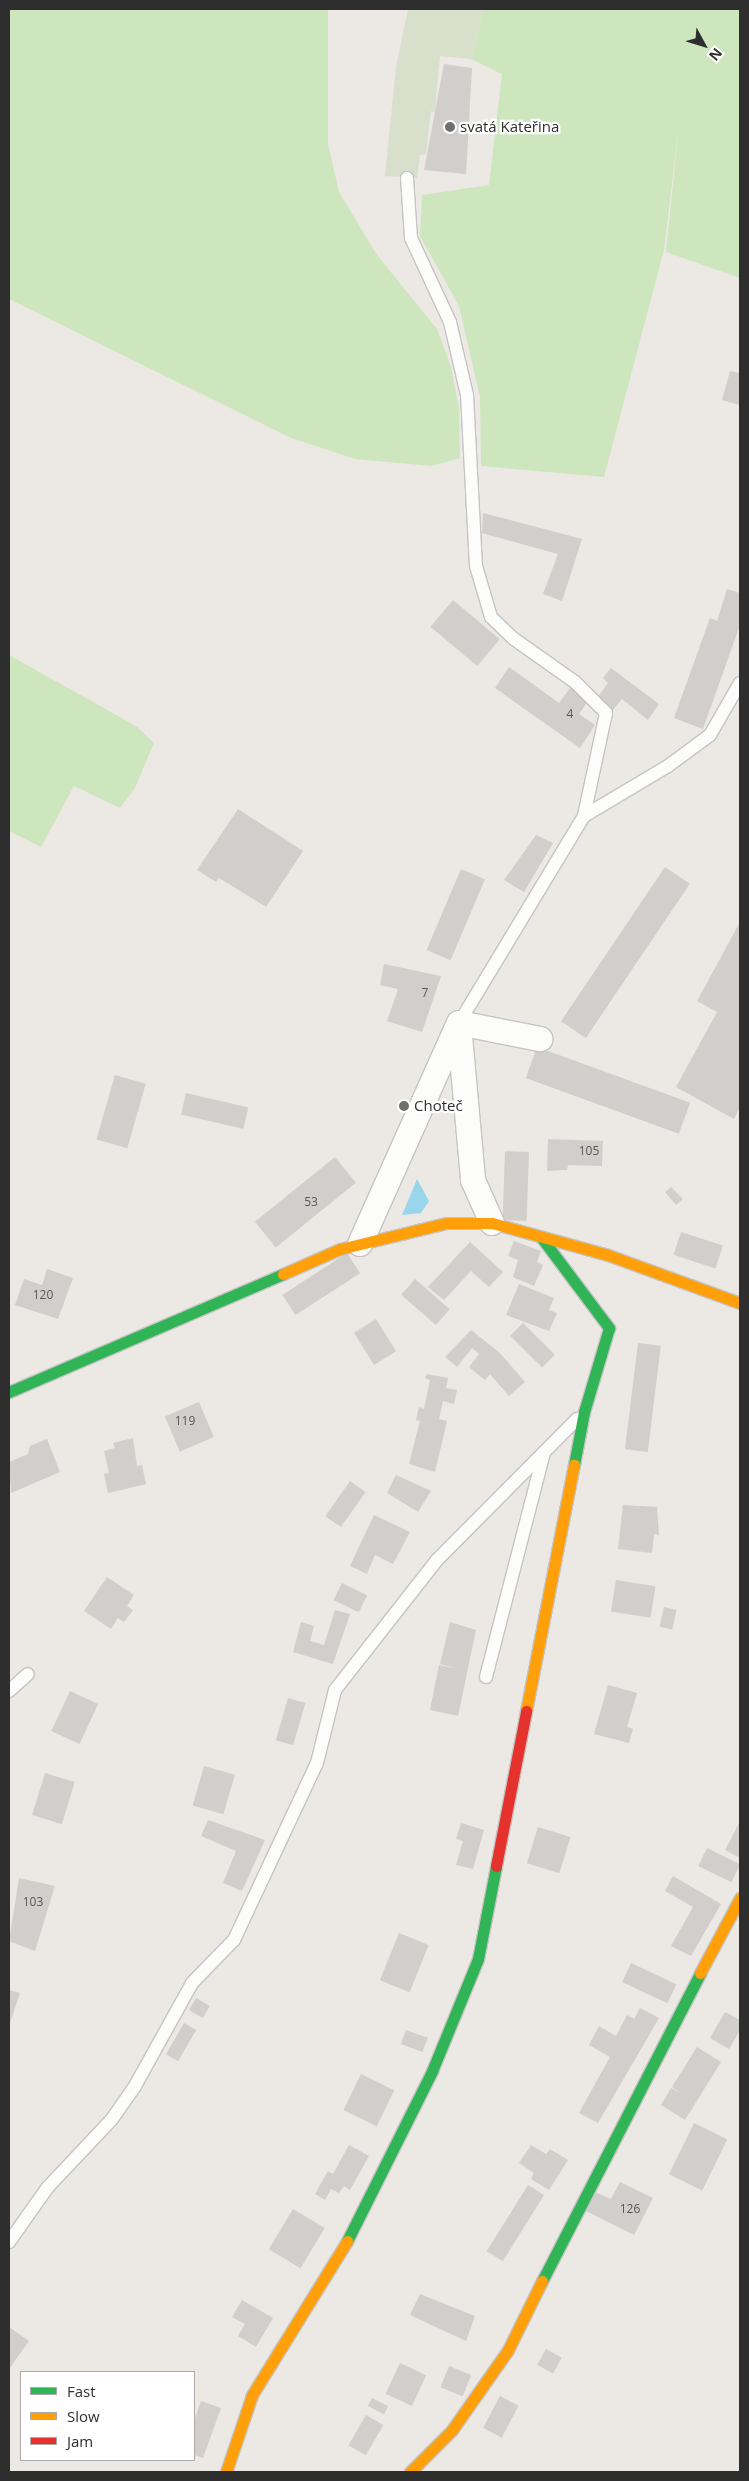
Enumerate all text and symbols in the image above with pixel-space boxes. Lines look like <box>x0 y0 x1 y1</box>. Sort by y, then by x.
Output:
north arrow <box>679 20 729 70</box>
text: N <box>705 44 727 65</box>
place label: svatá Kateřina <box>460 118 559 136</box>
marker: svatá Kateřina <box>444 121 456 133</box>
house number: 4 <box>567 707 573 721</box>
house number: 7 <box>422 986 428 1000</box>
place label: Choteč <box>414 1097 463 1115</box>
marker: Choteč <box>398 1100 410 1112</box>
house number: 105 <box>579 1144 599 1158</box>
house number: 53 <box>304 1195 318 1209</box>
house number: 120 <box>33 1288 53 1302</box>
house number: 119 <box>175 1414 195 1428</box>
house number: 103 <box>23 1895 43 1909</box>
house number: 126 <box>620 2202 640 2216</box>
legend <box>20 2371 195 2461</box>
text: Fast <box>67 2381 96 2401</box>
text: Slow <box>67 2406 100 2426</box>
text: Jam <box>67 2431 93 2451</box>

